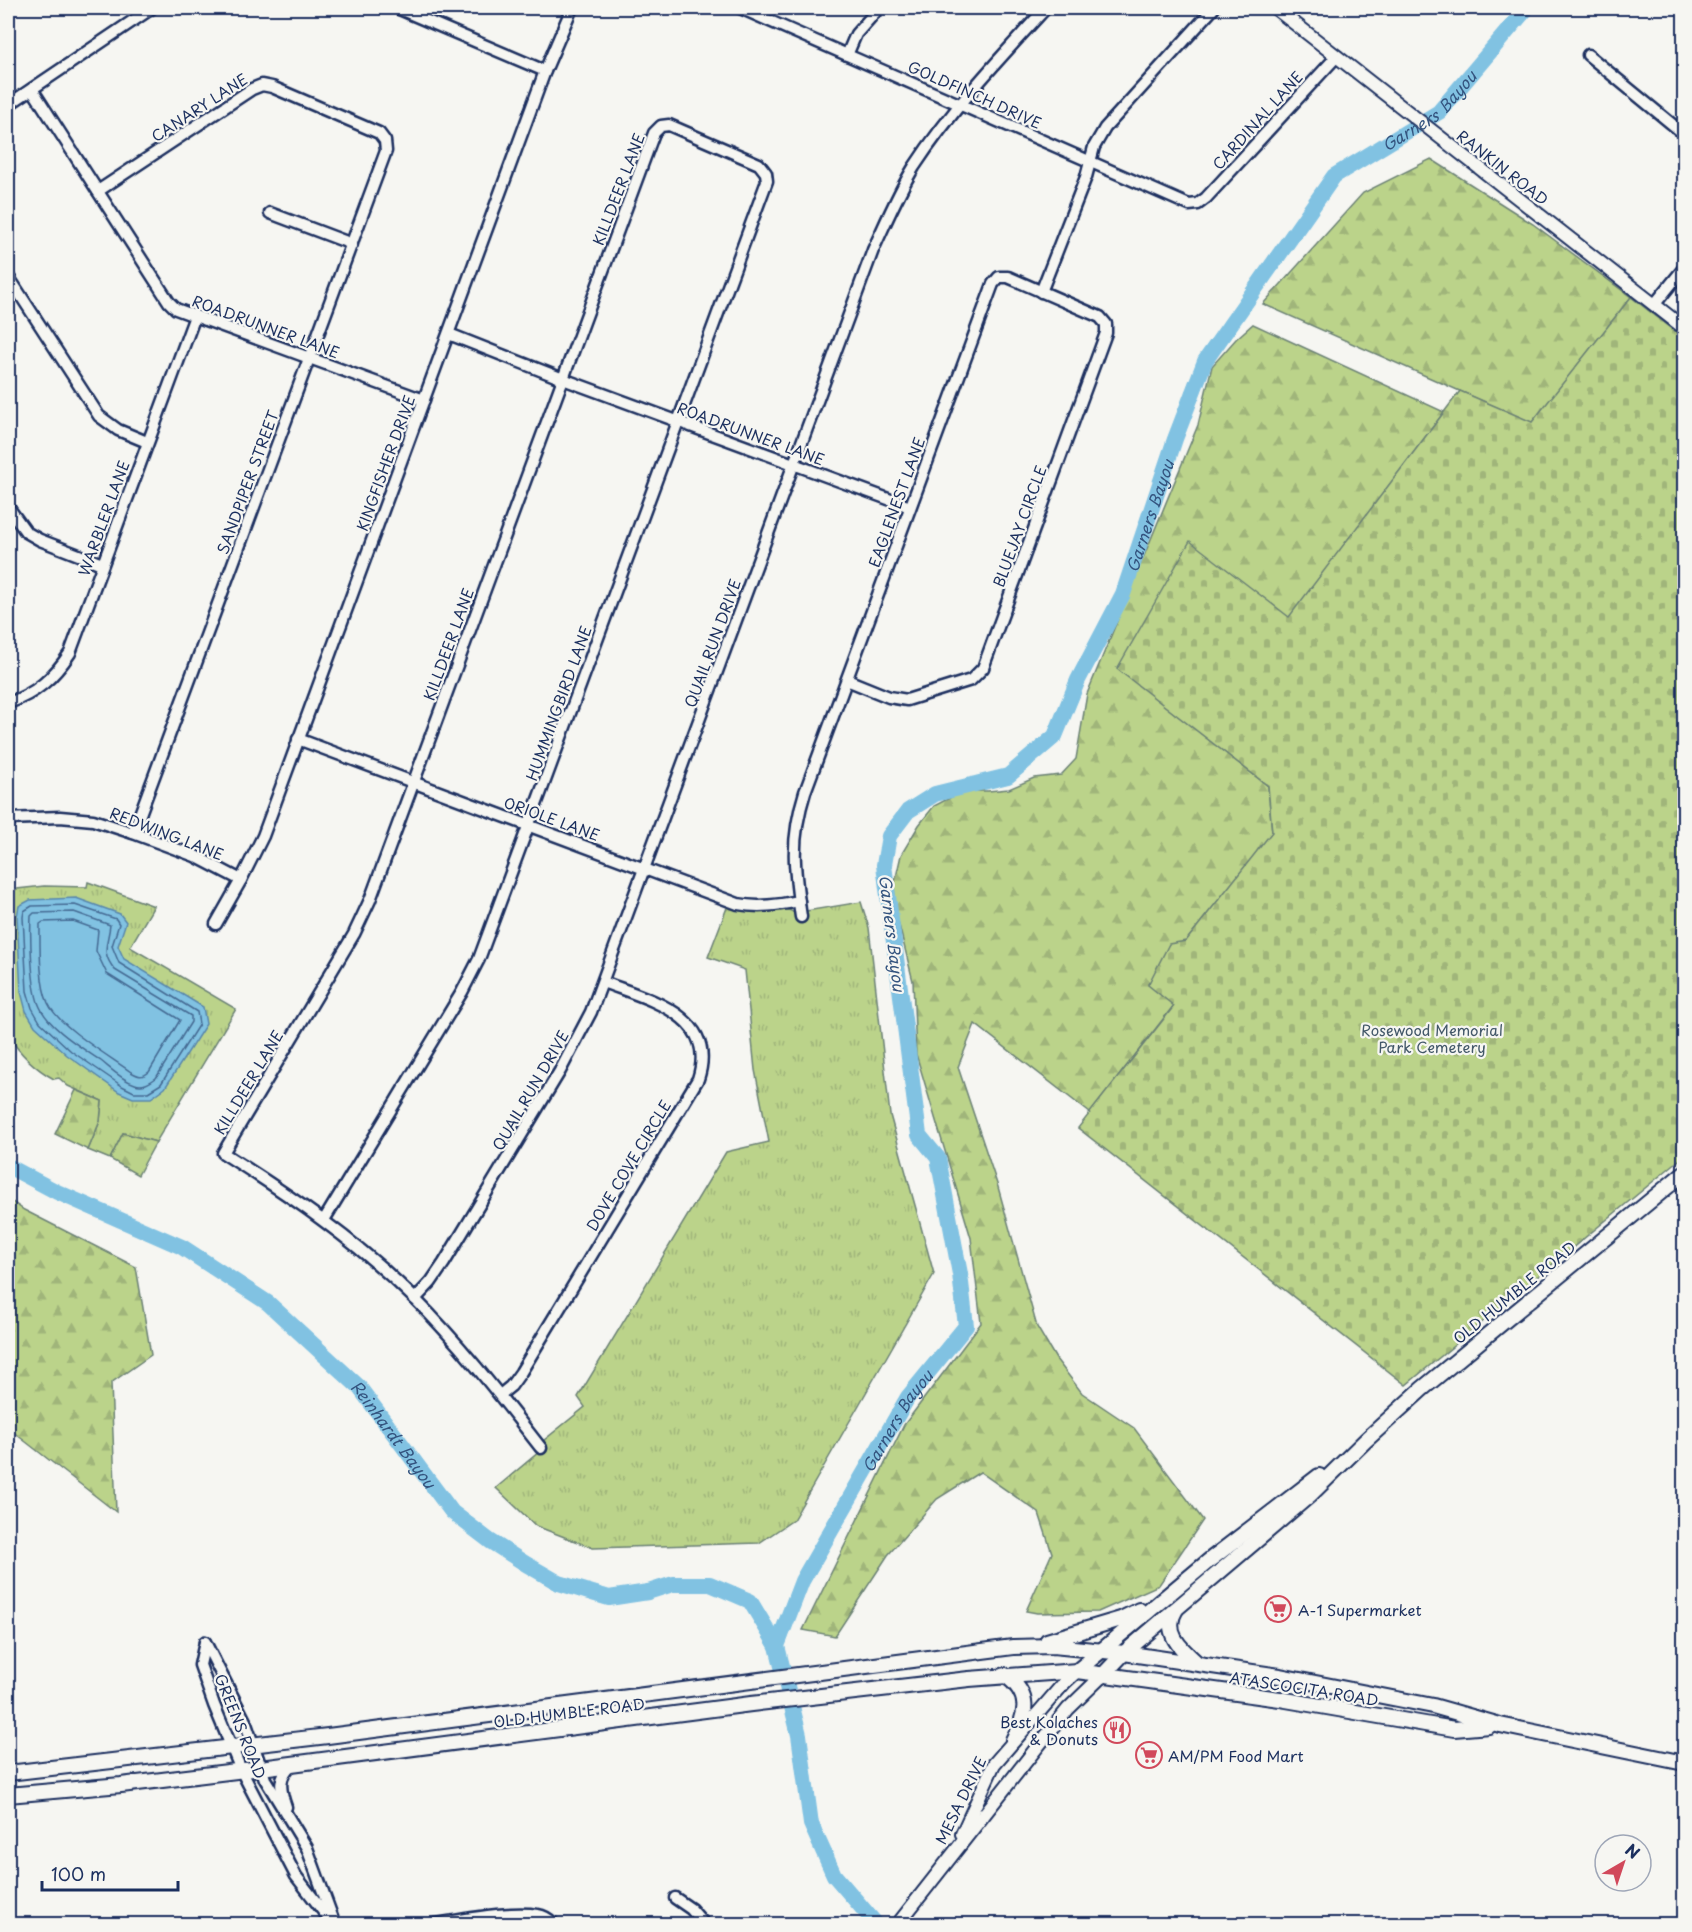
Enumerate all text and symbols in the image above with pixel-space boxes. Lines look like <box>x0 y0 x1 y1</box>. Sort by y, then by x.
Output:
street label: GOLDFINCH DRIVE <box>905 54 1045 134</box>
water label: Garners Bayou <box>1377 64 1483 156</box>
street label: CARDINAL LANE <box>1206 66 1308 174</box>
street label: CANARY LANE <box>146 67 252 147</box>
street label: RANKIN ROAD <box>1452 124 1554 210</box>
street label: KILLDEER LANE <box>586 130 650 248</box>
street label: ROADRUNNER LANE <box>189 289 343 363</box>
street label: KINGFISHER DRIVE <box>350 392 420 534</box>
street label: ROADRUNNER LANE <box>674 396 828 470</box>
street label: SANDPIPER STREET <box>210 406 284 557</box>
street label: EAGLENEST LANE <box>862 434 930 570</box>
water label: Garners Bayou <box>1119 455 1180 575</box>
street label: WARBLER LANE <box>71 457 135 579</box>
street label: BLUEJAY CIRCLE <box>986 462 1052 590</box>
street label: QUAIL RUN DRIVE <box>678 575 746 711</box>
street label: KILLDEER LANE <box>417 584 479 704</box>
street label: HUMMINGBIRD LANE <box>519 622 597 784</box>
street label: ORIOLE LANE <box>501 790 603 846</box>
street label: REDWING LANE <box>107 801 227 865</box>
water label: Garners Bayou <box>874 873 912 994</box>
park label: Rosewood Memorial Park Cemetery <box>1361 1018 1503 1058</box>
street label: KILLDEER LANE <box>208 1025 288 1139</box>
street label: QUAIL RUN DRIVE <box>486 1026 574 1154</box>
street label: DOVE COVE CIRCLE <box>580 1095 676 1235</box>
street label: OLD HUMBLE ROAD <box>1448 1235 1580 1349</box>
water label: Garners Bayou <box>855 1363 939 1476</box>
water label: Reinhardt Bayou <box>346 1374 443 1494</box>
supermarket icon: A-1 Supermarket <box>1263 1594 1293 1624</box>
place label: A-1 Supermarket <box>1298 1598 1422 1621</box>
street label: ATASCOCITA ROAD <box>1228 1665 1380 1711</box>
street label: GREENS ROAD <box>210 1670 272 1782</box>
street label: OLD HUMBLE ROAD <box>492 1691 646 1733</box>
place label: Best Kolaches & Donuts <box>1000 1710 1098 1750</box>
restaurant icon: Best Kolaches & Donuts <box>1102 1715 1132 1745</box>
supermarket icon: AM/PM Food Mart <box>1134 1740 1164 1770</box>
place label: AM/PM Food Mart <box>1168 1744 1304 1767</box>
street label: MESA DRIVE <box>929 1752 991 1848</box>
north arrow <box>1593 1833 1653 1893</box>
text: N <box>1621 1837 1646 1864</box>
scale bar <box>42 1854 178 1892</box>
text: 100 m <box>51 1860 106 1887</box>

